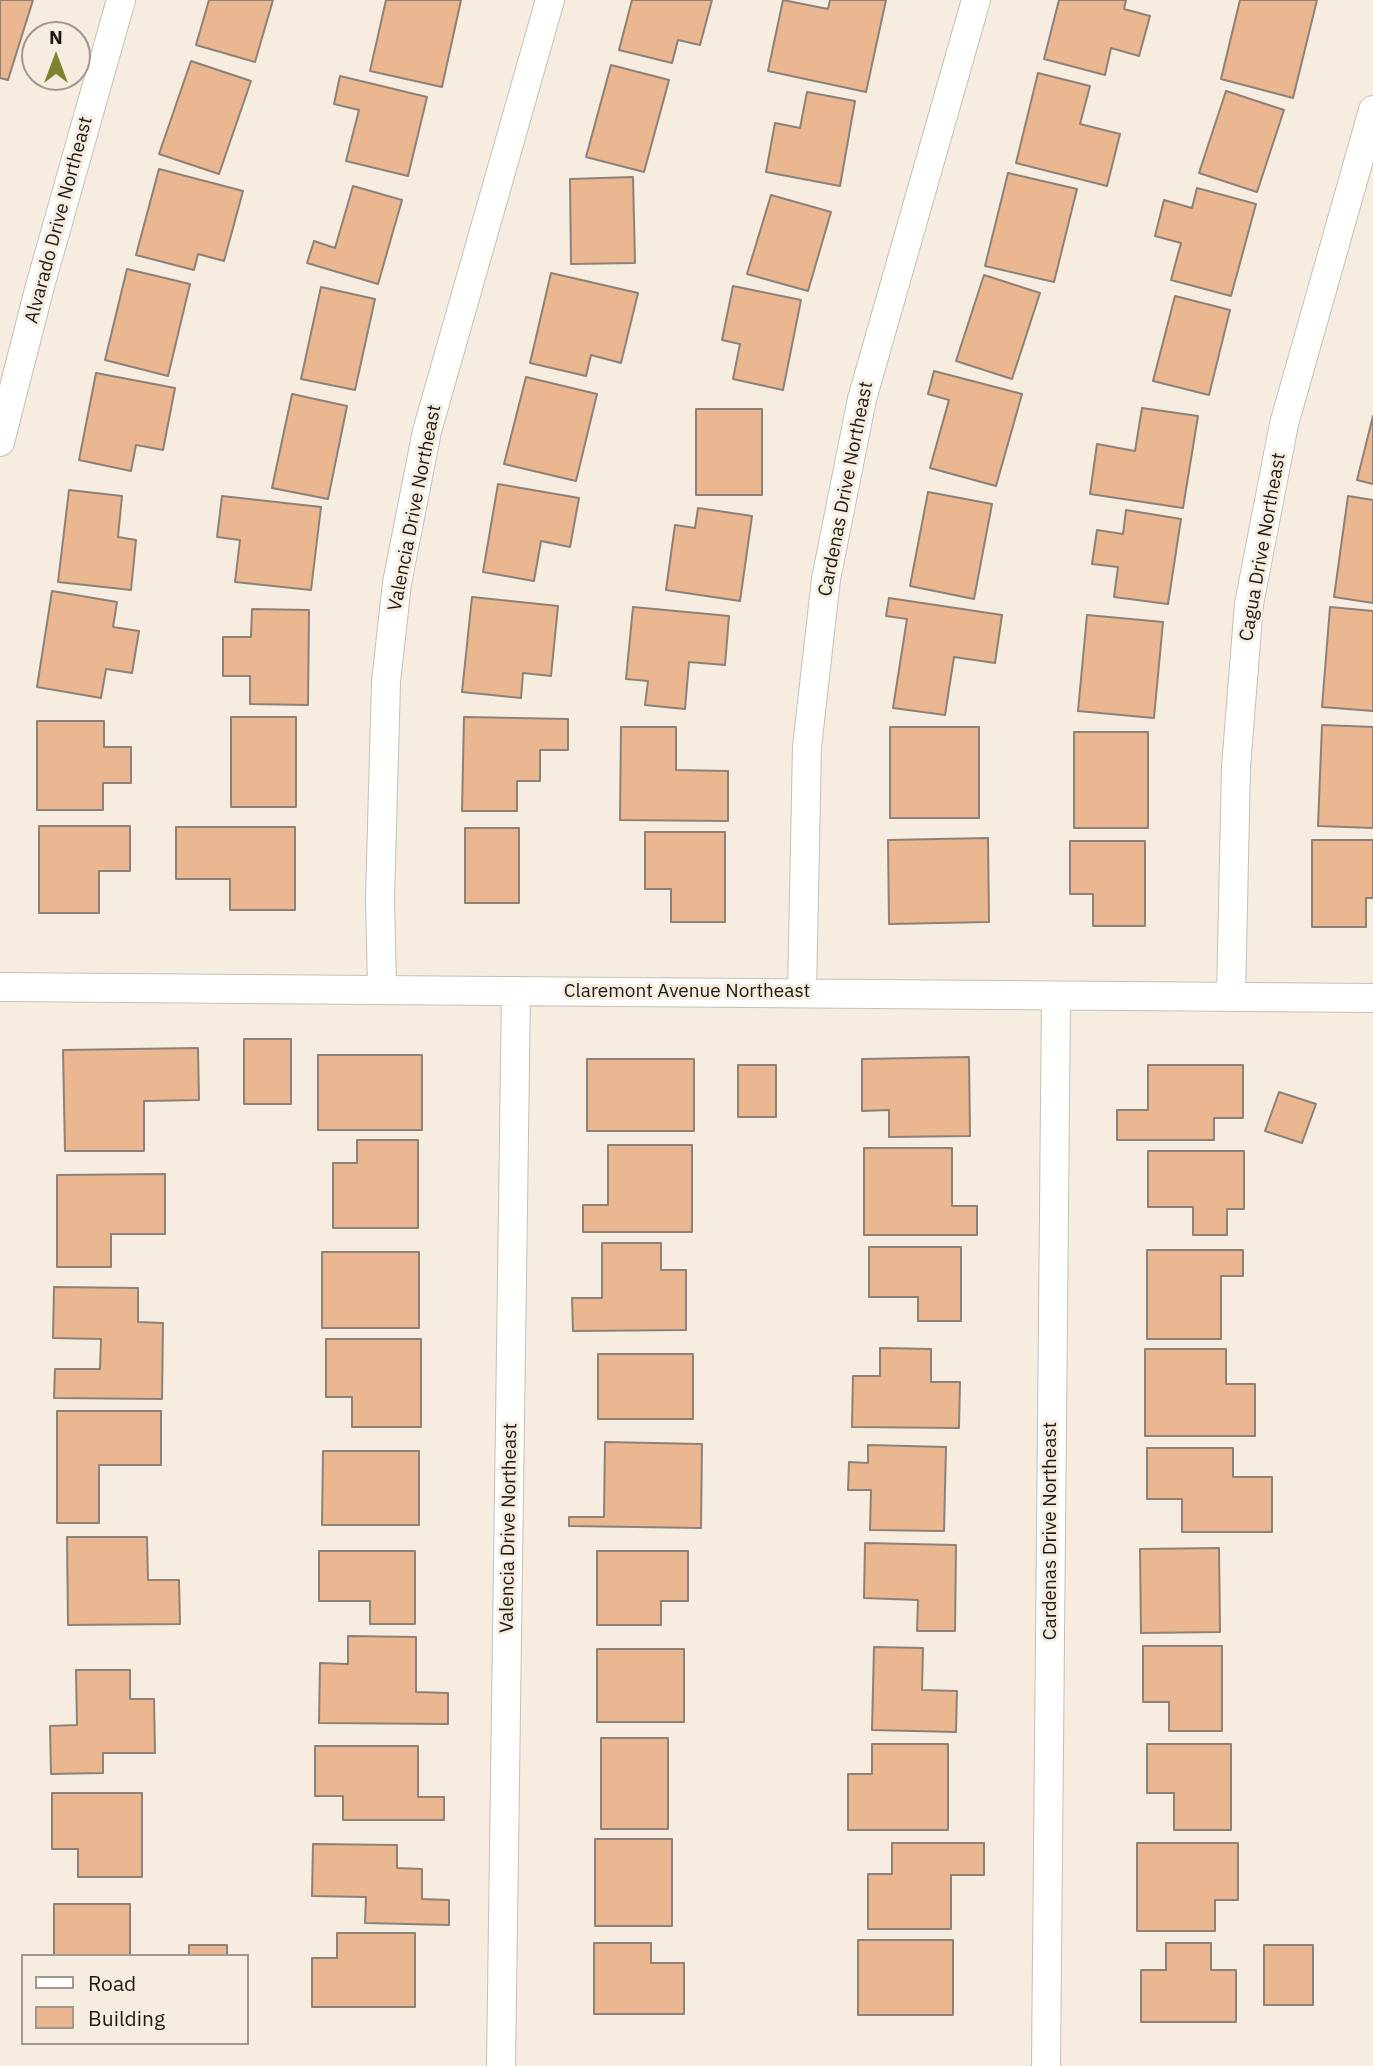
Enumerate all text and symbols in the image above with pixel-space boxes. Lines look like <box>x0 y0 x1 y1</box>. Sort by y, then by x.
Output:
north arrow <box>21 21 91 91</box>
text: N <box>49 25 63 49</box>
street label: Alvarado Drive Northeast <box>20 114 98 326</box>
street label: Cardenas Drive Northeast <box>814 380 878 598</box>
street label: Valencia Drive Northeast <box>384 403 446 613</box>
street label: Cagua Drive Northeast <box>1235 451 1291 643</box>
street label: Claremont Avenue Northeast <box>564 981 810 1003</box>
street label: Cardenas Drive Northeast <box>1040 1422 1062 1640</box>
street label: Valencia Drive Northeast <box>496 1423 522 1633</box>
legend <box>21 1954 248 2045</box>
text: Road <box>88 1969 136 1997</box>
text: Building <box>88 2004 165 2032</box>

